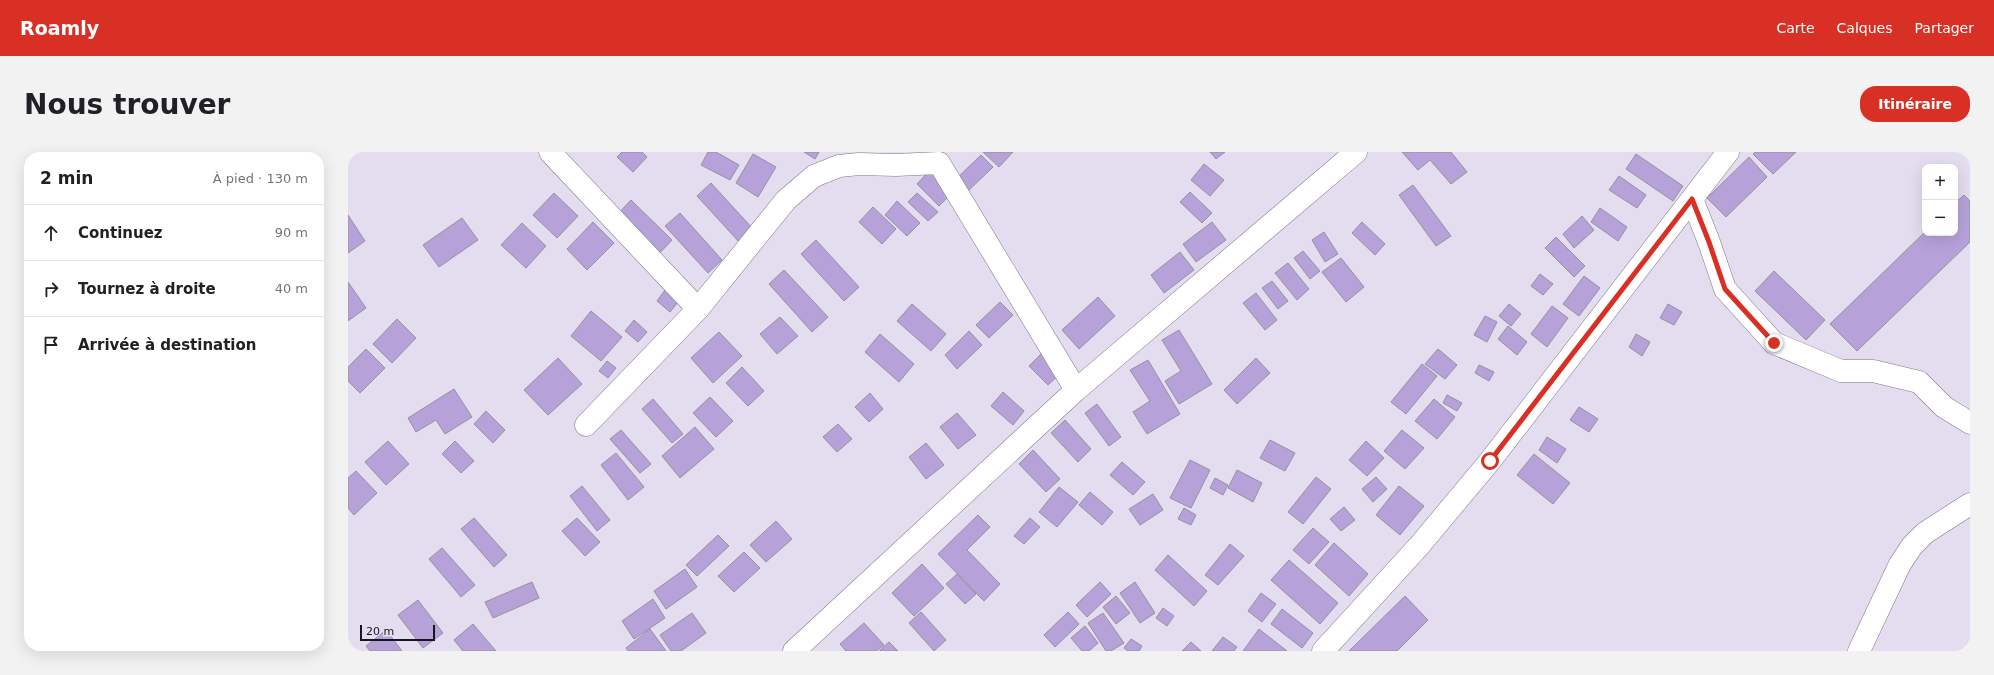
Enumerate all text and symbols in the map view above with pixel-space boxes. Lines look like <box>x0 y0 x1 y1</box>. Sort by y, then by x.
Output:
text: Roamly <box>20 17 99 39</box>
text: Carte <box>1776 20 1815 36</box>
text: Calques <box>1837 20 1893 36</box>
text: Partager <box>1915 20 1974 36</box>
button: Itinéraire <box>1860 86 1970 122</box>
text: Nous trouver <box>24 88 230 121</box>
map controls <box>1922 164 1958 236</box>
button: + <box>1922 164 1958 200</box>
text: 2 min <box>40 168 93 188</box>
text: À pied · 130 m <box>213 171 308 186</box>
button: − <box>1922 200 1958 236</box>
icon: ahead <box>40 222 62 244</box>
text: Continuez <box>78 224 163 242</box>
text: 90 m <box>275 225 308 240</box>
icon: right <box>40 278 62 300</box>
text: Tournez à droite <box>78 280 216 298</box>
text: 40 m <box>275 281 308 296</box>
icon: arrive <box>40 334 62 356</box>
route end <box>1765 334 1783 352</box>
text: Arrivée à destination <box>78 336 256 354</box>
route start <box>1481 452 1499 470</box>
scale bar <box>360 623 435 642</box>
text: 20 m <box>366 625 394 638</box>

